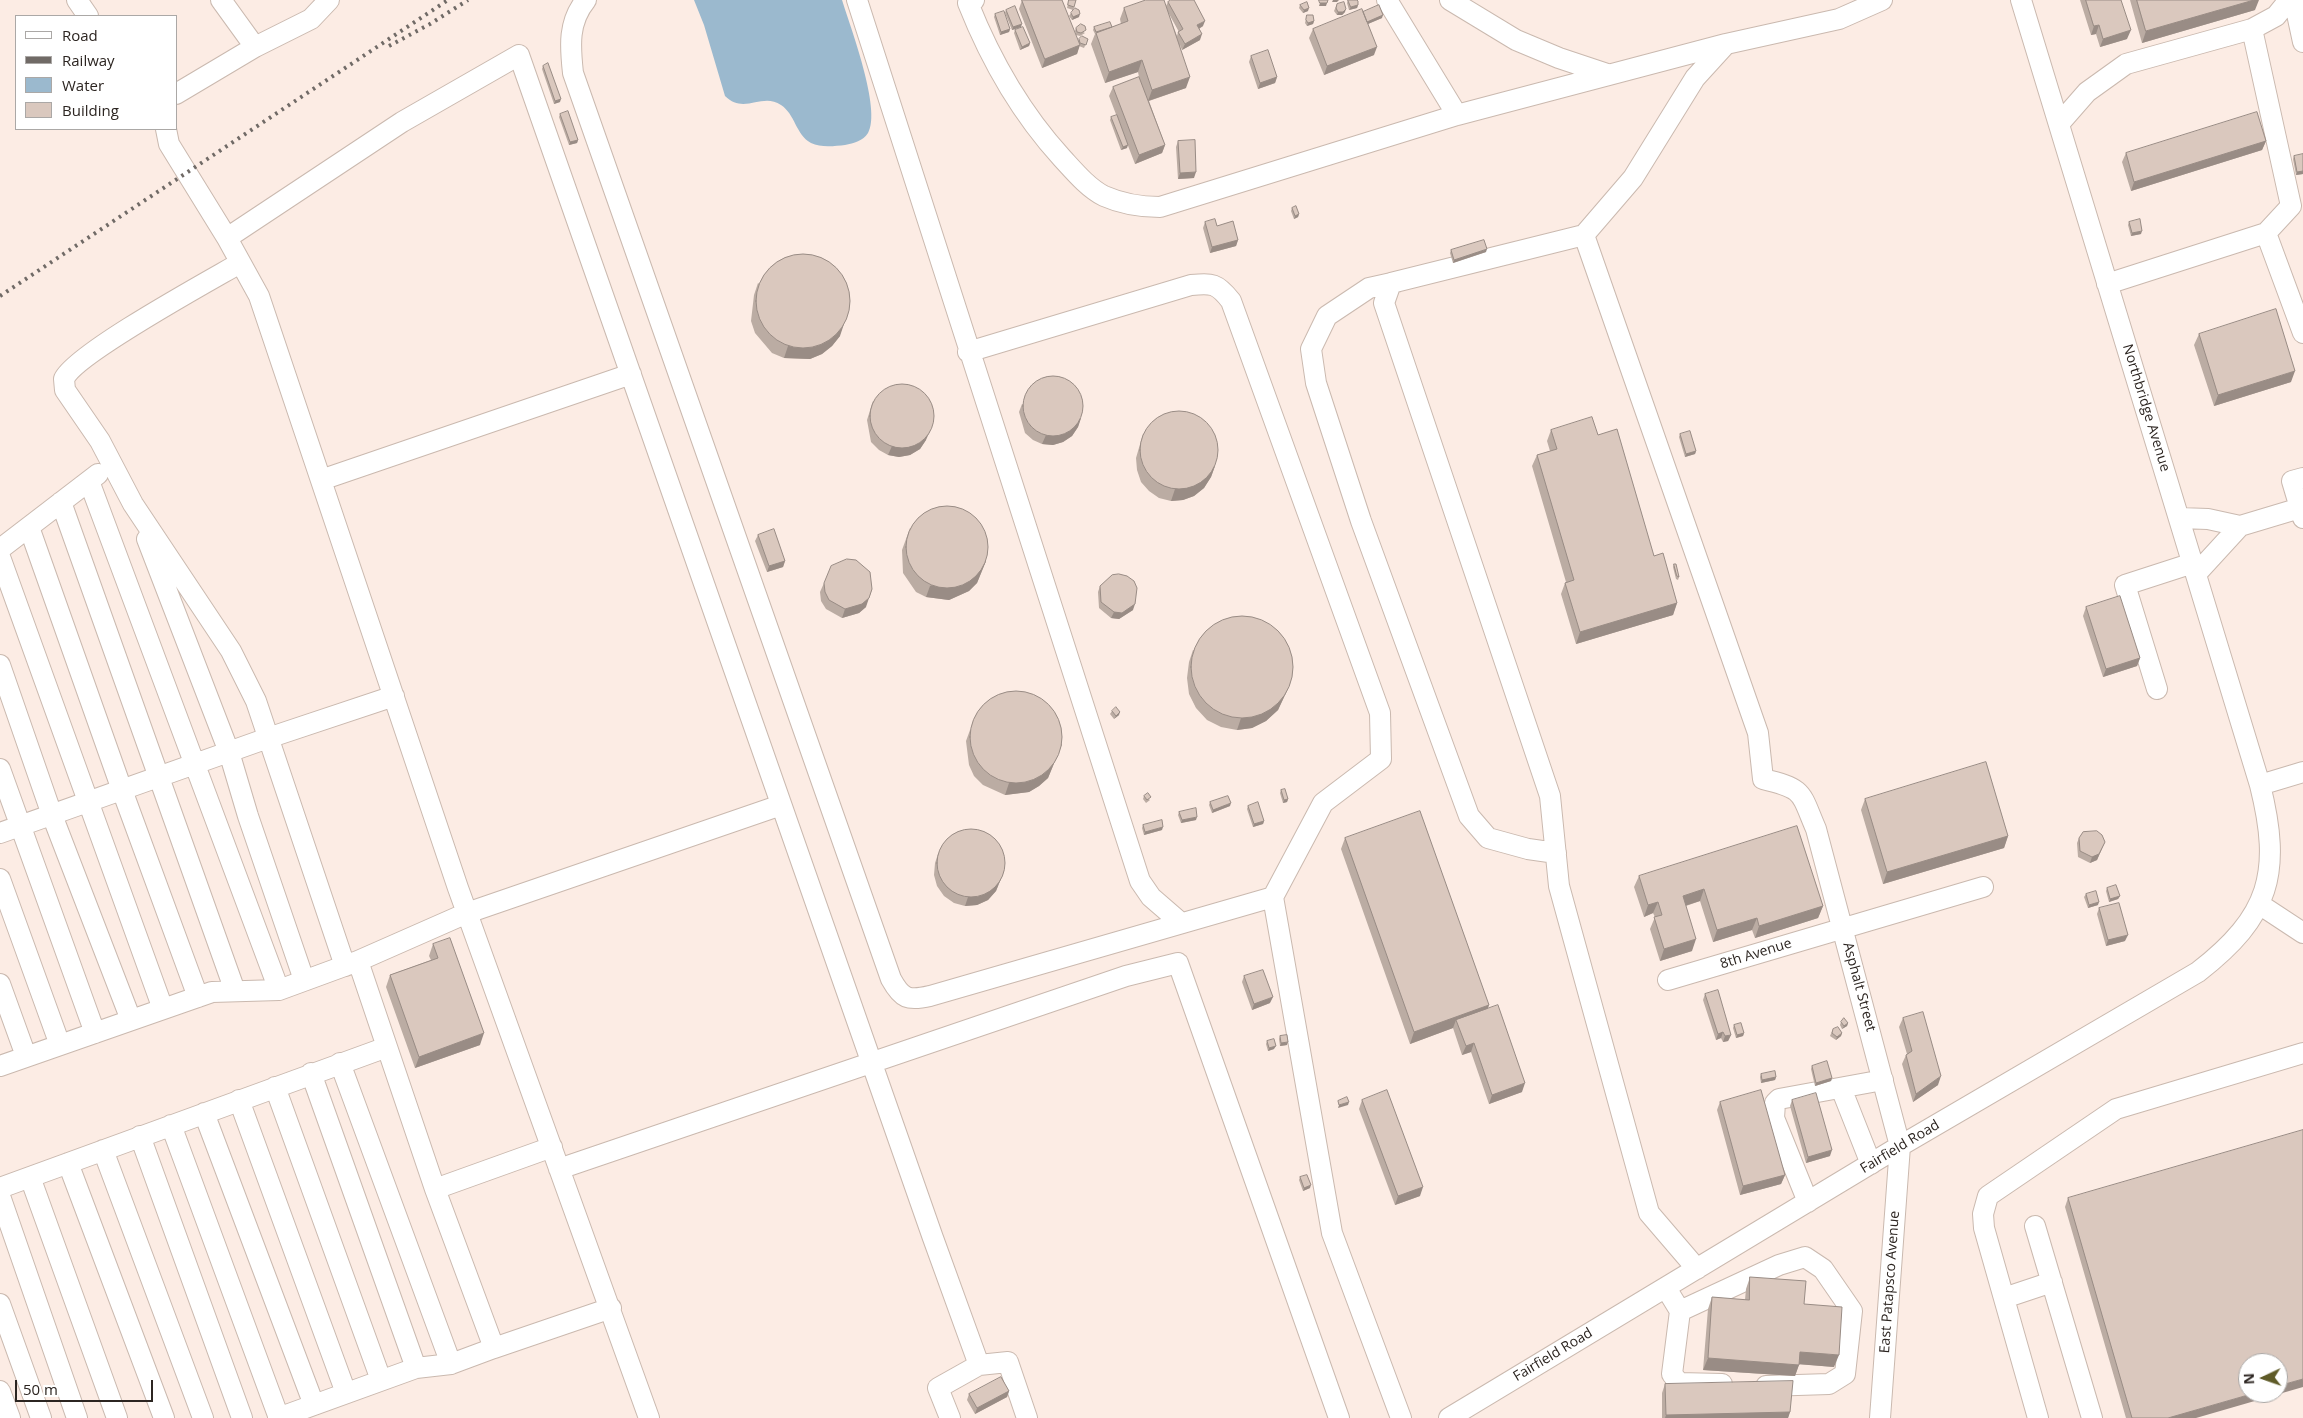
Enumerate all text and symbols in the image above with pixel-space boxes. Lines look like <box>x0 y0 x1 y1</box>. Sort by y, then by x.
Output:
legend <box>15 15 178 130</box>
text: Road <box>62 25 98 45</box>
text: Railway <box>62 50 115 70</box>
text: Water <box>62 75 104 95</box>
text: Building <box>62 100 119 120</box>
street label: Northbridge Avenue <box>2119 342 2173 474</box>
street label: 8th Avenue <box>1718 935 1794 973</box>
street label: Asphalt Street <box>1839 941 1879 1033</box>
street label: Fairfield Road <box>1857 1117 1943 1177</box>
street label: East Patapsco Avenue <box>1877 1210 1903 1354</box>
street label: Fairfield Road <box>1510 1325 1596 1385</box>
north arrow <box>2238 1353 2288 1403</box>
scale bar <box>18 1370 155 1402</box>
text: N <box>2239 1373 2258 1385</box>
text: 50 m <box>23 1379 58 1399</box>

